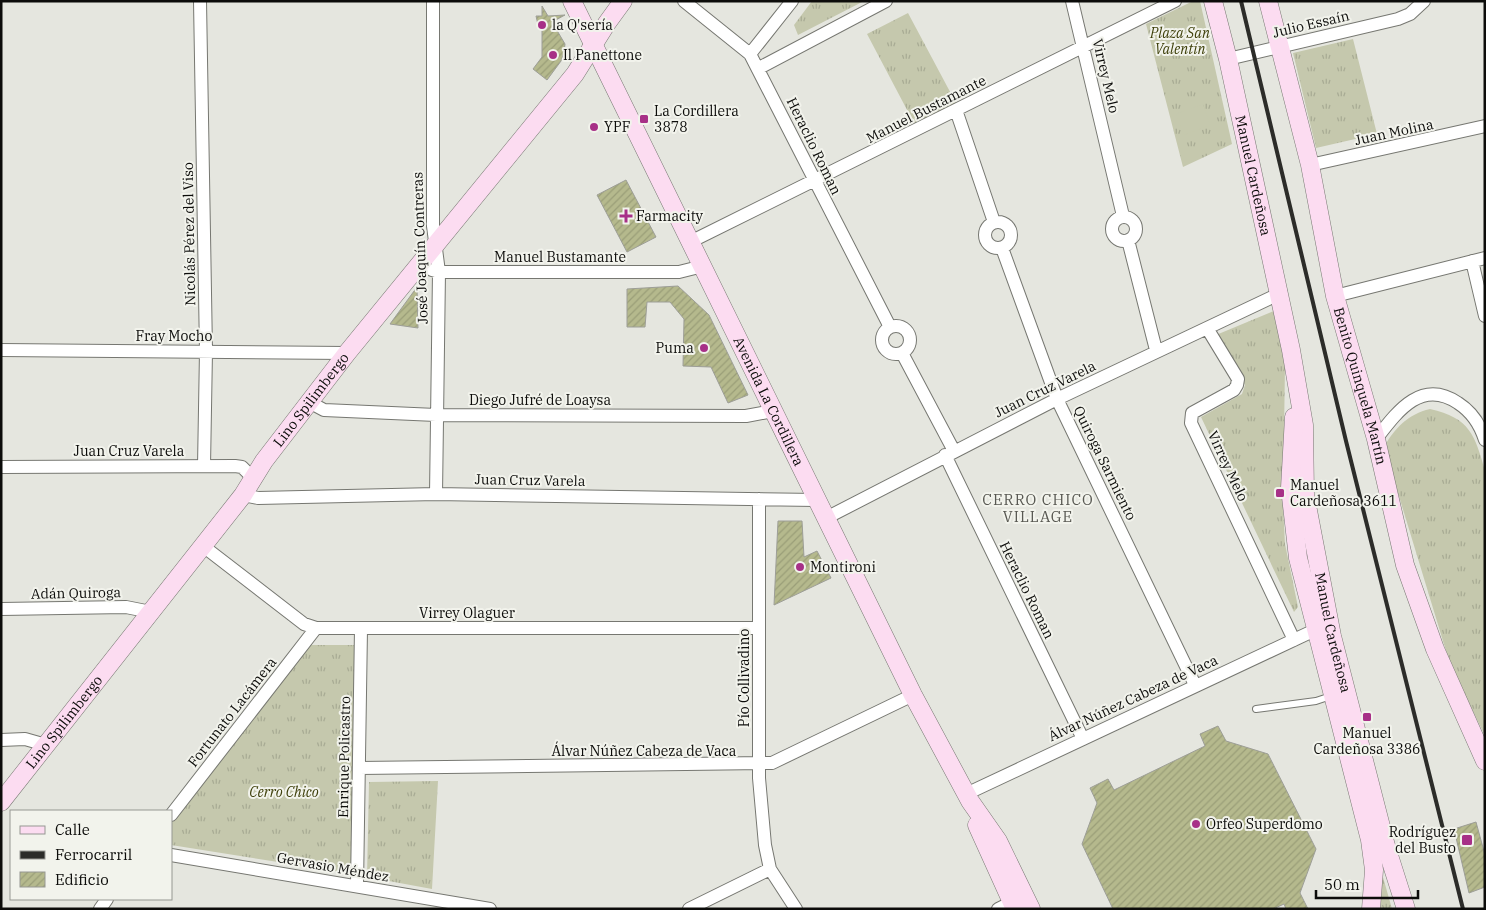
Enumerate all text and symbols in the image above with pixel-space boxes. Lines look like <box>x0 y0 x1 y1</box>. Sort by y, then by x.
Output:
street label: Julio Essaín <box>1271 6 1351 42</box>
place label: la Q'sería <box>552 16 613 34</box>
marker: la Q'sería <box>536 19 548 31</box>
park label: Plaza San Valentín <box>1149 24 1210 58</box>
street label: Virrey Melo <box>1089 37 1123 115</box>
place label: Il Panettone <box>563 46 642 64</box>
marker: Il Panettone <box>547 49 559 61</box>
street label: Manuel Bustamante <box>863 71 989 147</box>
street label: Heraclio Roman <box>783 94 845 198</box>
place label: La Cordillera 3878 <box>654 102 739 136</box>
marker: La Cordillera 3878 <box>638 113 650 125</box>
street label: Manuel Cardeñosa <box>1231 114 1275 238</box>
street label: Juan Molina <box>1353 115 1435 149</box>
place label: YPF <box>604 118 630 136</box>
marker: YPF <box>588 121 600 133</box>
street label: Nicolás Pérez del Viso <box>179 162 199 306</box>
street label: José Joaquín Contreras <box>408 171 432 324</box>
place label: Farmacity <box>636 207 704 225</box>
marker: Farmacity <box>620 210 632 222</box>
street label: Manuel Bustamante <box>494 248 626 266</box>
street label: Benito Quinquela Martín <box>1330 305 1391 466</box>
street label: Fray Mocho <box>136 327 213 345</box>
street label: Avenida La Cordillera <box>729 334 808 469</box>
place label: Puma <box>656 339 694 357</box>
marker: Puma <box>698 342 710 354</box>
street label: Lino Spilimbergo <box>269 349 353 450</box>
street label: Juan Cruz Varela <box>991 356 1099 421</box>
street label: Diego Jufré de Loaysa <box>469 391 611 409</box>
street label: Quiroga Sarmiento <box>1070 403 1140 523</box>
street label: Virrey Melo <box>1204 428 1252 504</box>
street label: Juan Cruz Varela <box>74 442 185 460</box>
street label: Juan Cruz Varela <box>474 470 586 490</box>
place label: Manuel Cardeñosa 3611 <box>1290 476 1397 510</box>
marker: Manuel Cardeñosa 3611 <box>1274 487 1286 499</box>
district label: CERRO CHICO VILLAGE <box>982 490 1094 526</box>
street label: Heraclio Roman <box>996 538 1058 642</box>
place label: Montironi <box>810 558 876 576</box>
marker: Montironi <box>794 561 806 573</box>
street label: Manuel Cardeñosa <box>1311 571 1355 695</box>
street label: Adán Quiroga <box>31 583 122 603</box>
street label: Virrey Olaguer <box>419 604 516 622</box>
street label: Pío Collivadino <box>735 629 753 727</box>
street label: Álvar Núñez Cabeza de Vaca <box>1045 650 1221 745</box>
street label: Fortunato Lacámera <box>184 653 281 770</box>
street label: Lino Spilimbergo <box>22 672 106 772</box>
street label: Enrique Policastro <box>334 696 354 818</box>
marker: Manuel Cardeñosa 3386 <box>1361 711 1373 723</box>
place label: Manuel Cardeñosa 3386 <box>1314 724 1420 758</box>
street label: Álvar Núñez Cabeza de Vaca <box>552 741 737 760</box>
park label: Cerro Chico <box>249 783 319 801</box>
legend <box>10 810 172 900</box>
place label: Orfeo Superdomo <box>1206 815 1323 833</box>
marker: Orfeo Superdomo <box>1190 818 1202 830</box>
text: Calle <box>55 820 90 839</box>
place label: Rodríguez del Busto <box>1389 823 1456 857</box>
marker: Rodríguez del Busto <box>1460 833 1474 847</box>
text: Ferrocarril <box>55 845 132 864</box>
street label: Gervasio Méndez <box>276 848 390 886</box>
scale bar <box>1316 868 1418 900</box>
text: Edificio <box>55 870 109 889</box>
text: 50 m <box>1324 875 1360 894</box>

